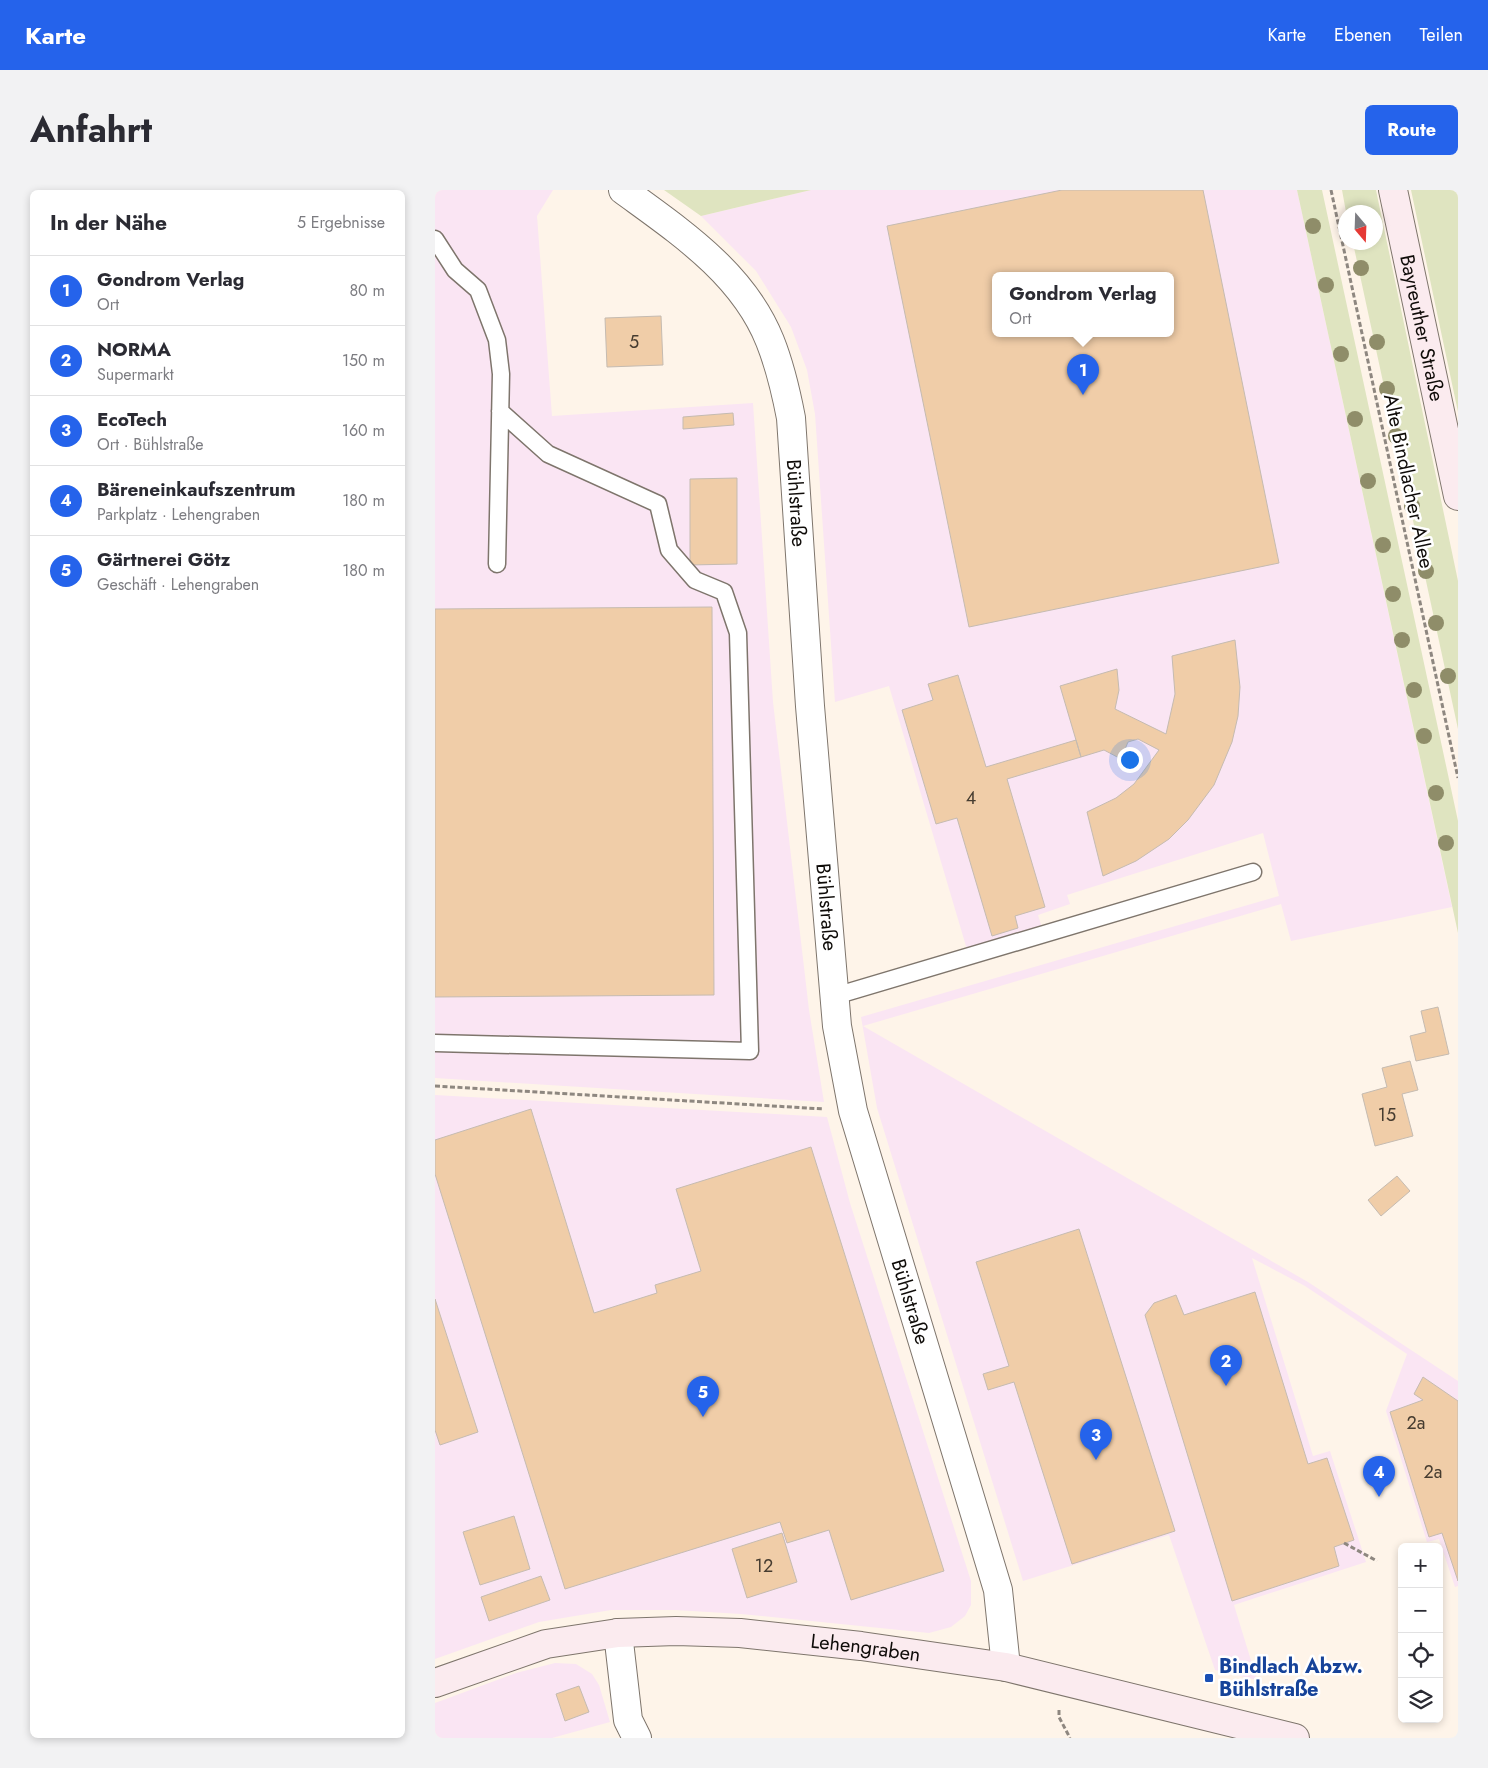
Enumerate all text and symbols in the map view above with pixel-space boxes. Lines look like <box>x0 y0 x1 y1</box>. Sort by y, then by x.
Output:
text: Karte <box>25 18 86 53</box>
text: Karte <box>1267 22 1306 48</box>
text: Ebenen <box>1334 22 1392 48</box>
text: Teilen <box>1420 22 1463 48</box>
text: Anfahrt <box>30 105 152 155</box>
button: Route <box>1365 105 1458 155</box>
north arrow <box>1338 205 1383 250</box>
text: In der Nähe <box>50 208 167 238</box>
text: 5 Ergebnisse <box>297 211 385 234</box>
street label: Bayreuther Straße <box>1392 252 1452 404</box>
text: Gondrom Verlag <box>97 266 244 293</box>
popup <box>992 272 1174 337</box>
text: 1 <box>62 279 70 302</box>
text: 80 m <box>349 279 385 302</box>
text: Gondrom Verlag <box>1009 280 1157 307</box>
text: Ort <box>97 293 119 316</box>
text: Ort <box>1009 307 1031 330</box>
house number: 5 <box>629 329 639 355</box>
text: NORMA <box>97 336 171 363</box>
text: 2 <box>61 349 71 372</box>
text: 150 m <box>342 349 385 372</box>
pin: 1 <box>1067 354 1099 395</box>
text: Supermarkt <box>97 363 174 386</box>
street label: Alte Bindlacher Allee <box>1376 391 1441 571</box>
text: EcoTech <box>97 406 167 433</box>
text: 3 <box>61 419 71 442</box>
text: 160 m <box>342 419 385 442</box>
text: Ort · Bühlstraße <box>97 433 204 456</box>
street label: Bühlstraße <box>779 458 813 548</box>
text: Bäreneinkaufszentrum <box>97 476 295 503</box>
text: 4 <box>60 489 72 512</box>
text: 180 m <box>342 489 385 512</box>
text: Parkplatz · Lehengraben <box>97 503 260 526</box>
text: Gärtnerei Götz <box>97 546 230 573</box>
text: 5 <box>61 559 71 582</box>
text: 180 m <box>342 559 385 582</box>
text: Geschäft · Lehengraben <box>97 573 259 596</box>
your location <box>1117 747 1143 773</box>
house number: 4 <box>966 785 976 811</box>
street label: Bühlstraße <box>808 862 845 952</box>
house number: 15 <box>1378 1102 1396 1128</box>
street label: Bühlstraße <box>884 1255 937 1348</box>
pin: 2 <box>1210 1345 1242 1386</box>
pin: 5 <box>687 1376 719 1417</box>
house number: 2a <box>1407 1410 1425 1436</box>
pin: 3 <box>1080 1419 1112 1460</box>
pin: 4 <box>1363 1456 1395 1497</box>
house number: 2a <box>1424 1459 1442 1485</box>
map controls <box>1398 1543 1443 1723</box>
button: + <box>1398 1543 1443 1588</box>
house number: 12 <box>755 1553 773 1579</box>
button: − <box>1398 1588 1443 1633</box>
street label: Lehengraben <box>809 1627 923 1669</box>
button: locate <box>1398 1633 1443 1678</box>
place label: Bindlach Abzw. Bühlstraße <box>1219 1652 1363 1704</box>
marker: Bindlach Abzw. Bühlstraße <box>1203 1672 1215 1684</box>
button: layers <box>1398 1678 1443 1723</box>

